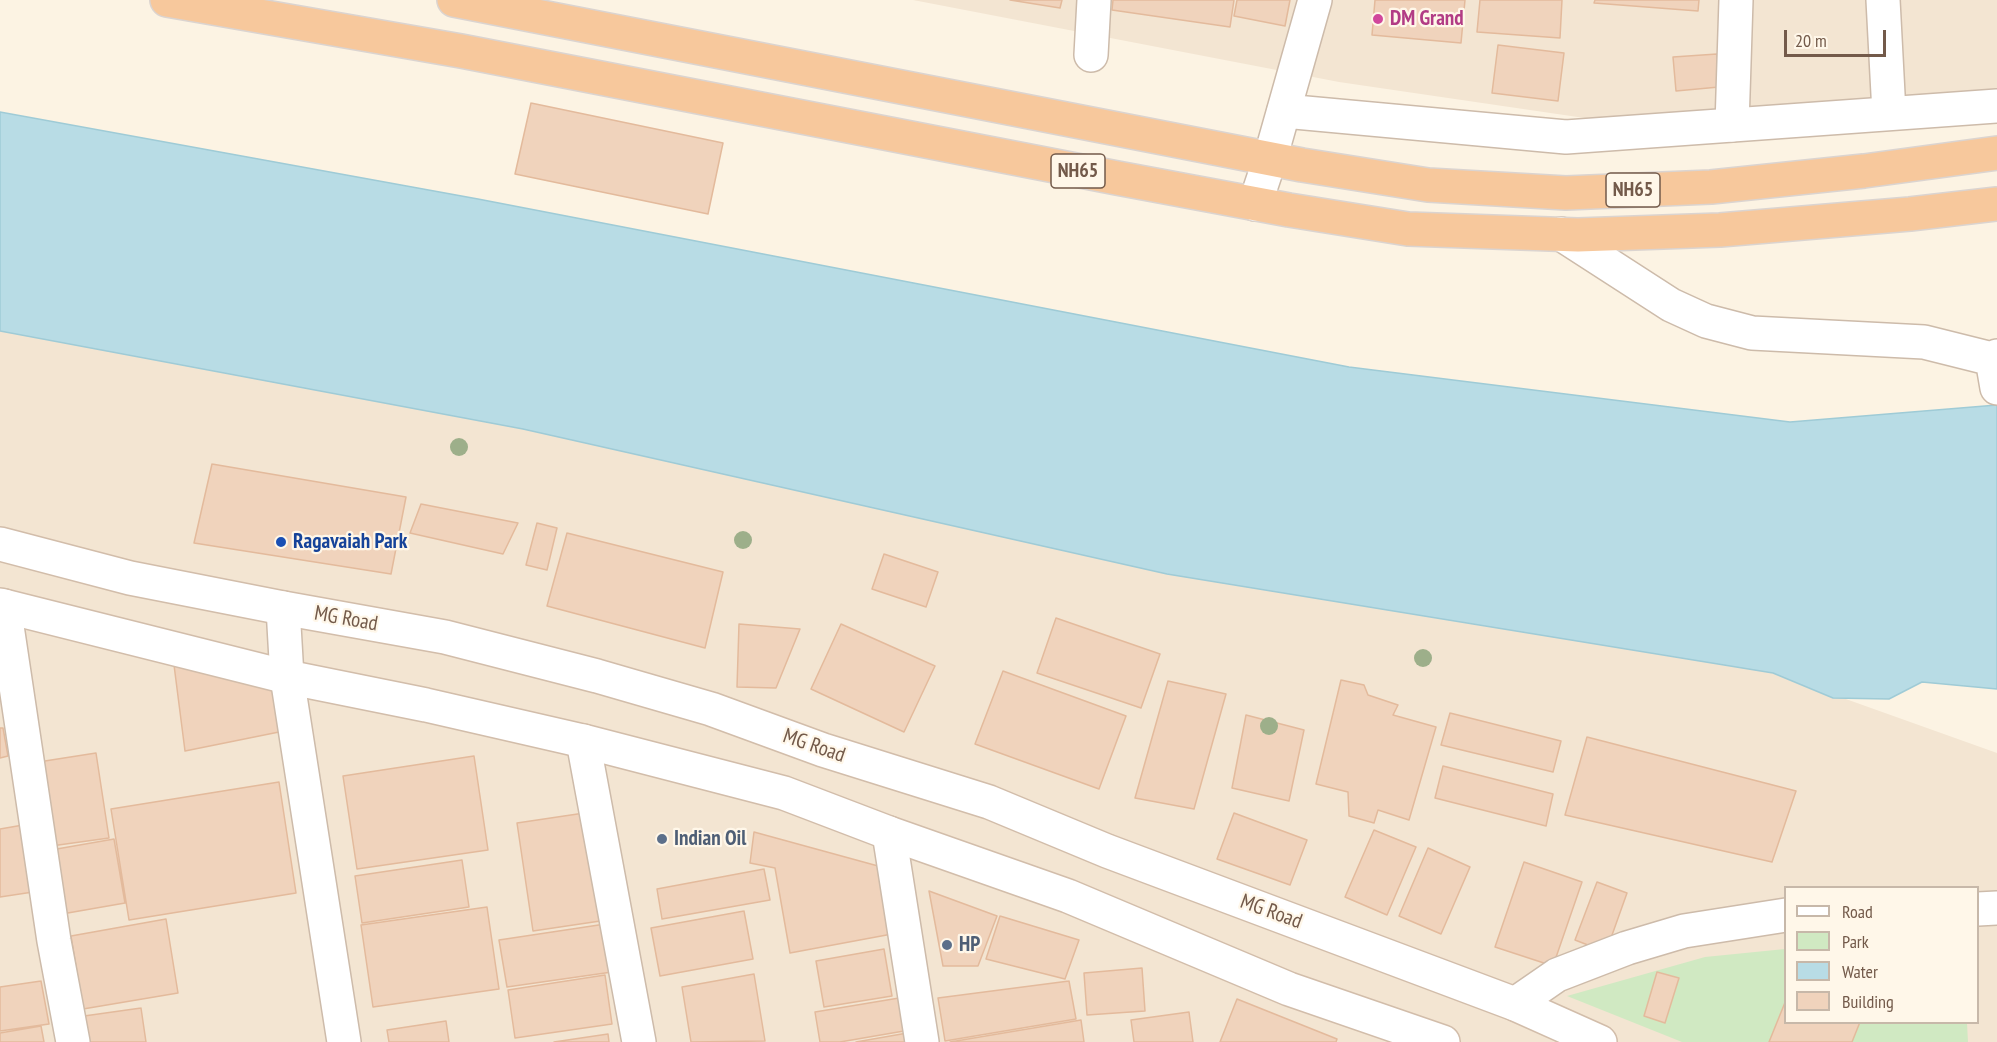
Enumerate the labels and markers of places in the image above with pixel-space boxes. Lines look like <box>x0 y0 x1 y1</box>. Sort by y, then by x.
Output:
place label: DM Grand <box>1390 6 1464 32</box>
marker: DM Grand <box>1371 12 1385 26</box>
place label: Ragavaiah Park <box>293 529 407 555</box>
marker: Ragavaiah Park <box>274 535 288 549</box>
place label: Indian Oil <box>674 826 746 852</box>
marker: Indian Oil <box>655 832 669 846</box>
place label: HP <box>959 932 980 958</box>
marker: HP <box>940 938 954 952</box>

